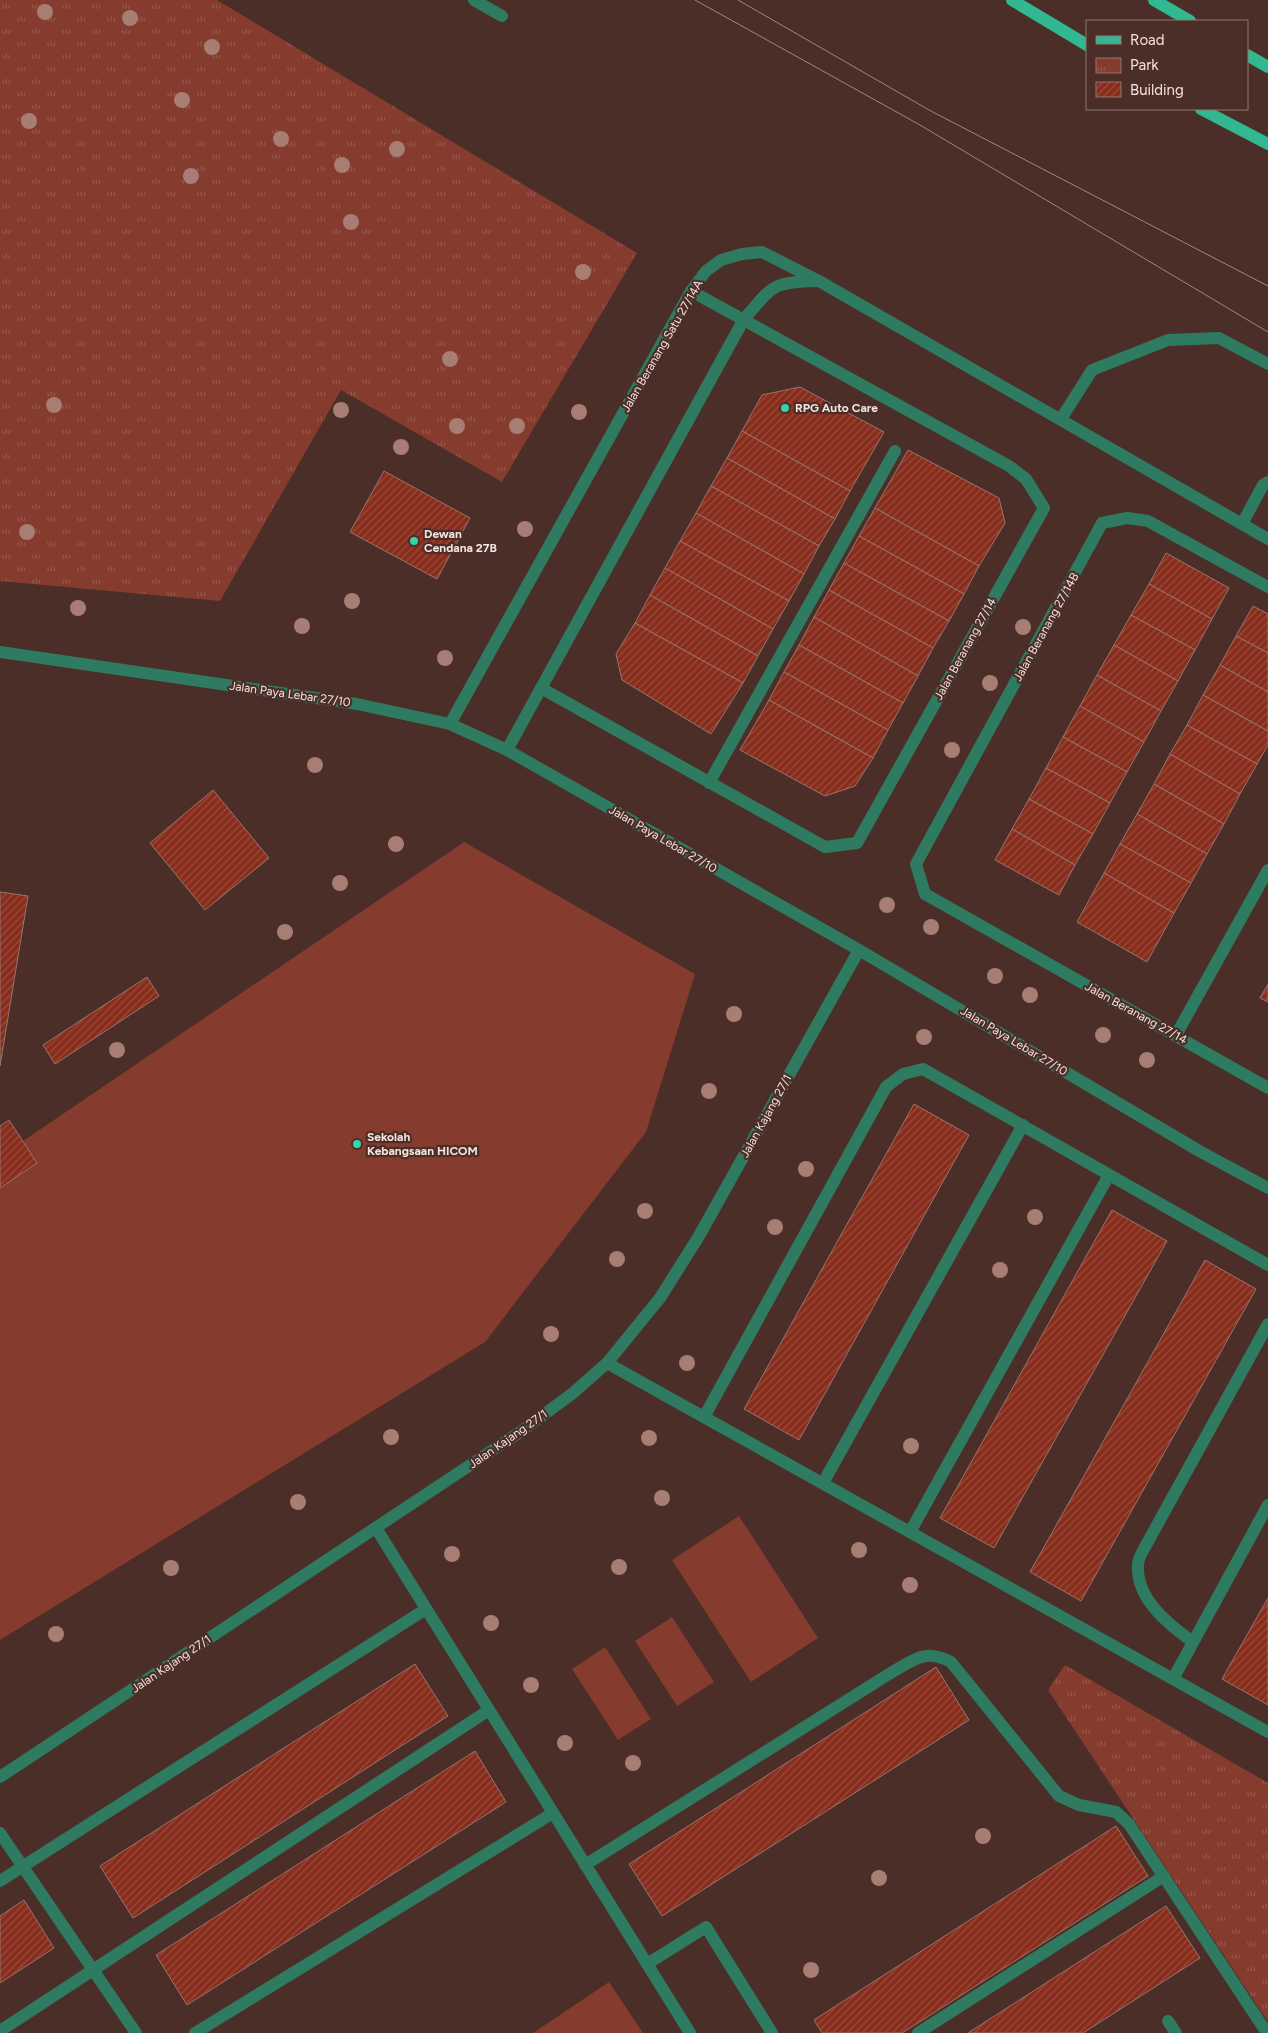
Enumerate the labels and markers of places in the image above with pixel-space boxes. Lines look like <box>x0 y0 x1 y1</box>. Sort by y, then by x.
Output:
place label: RPG Auto Care <box>795 401 878 415</box>
marker: RPG Auto Care <box>779 402 791 414</box>
place label: Dewan Cendana 27B <box>424 527 497 555</box>
marker: Dewan Cendana 27B <box>408 535 420 547</box>
place label: Sekolah Kebangsaan HICOM <box>367 1130 478 1158</box>
marker: Sekolah Kebangsaan HICOM <box>351 1138 363 1150</box>

